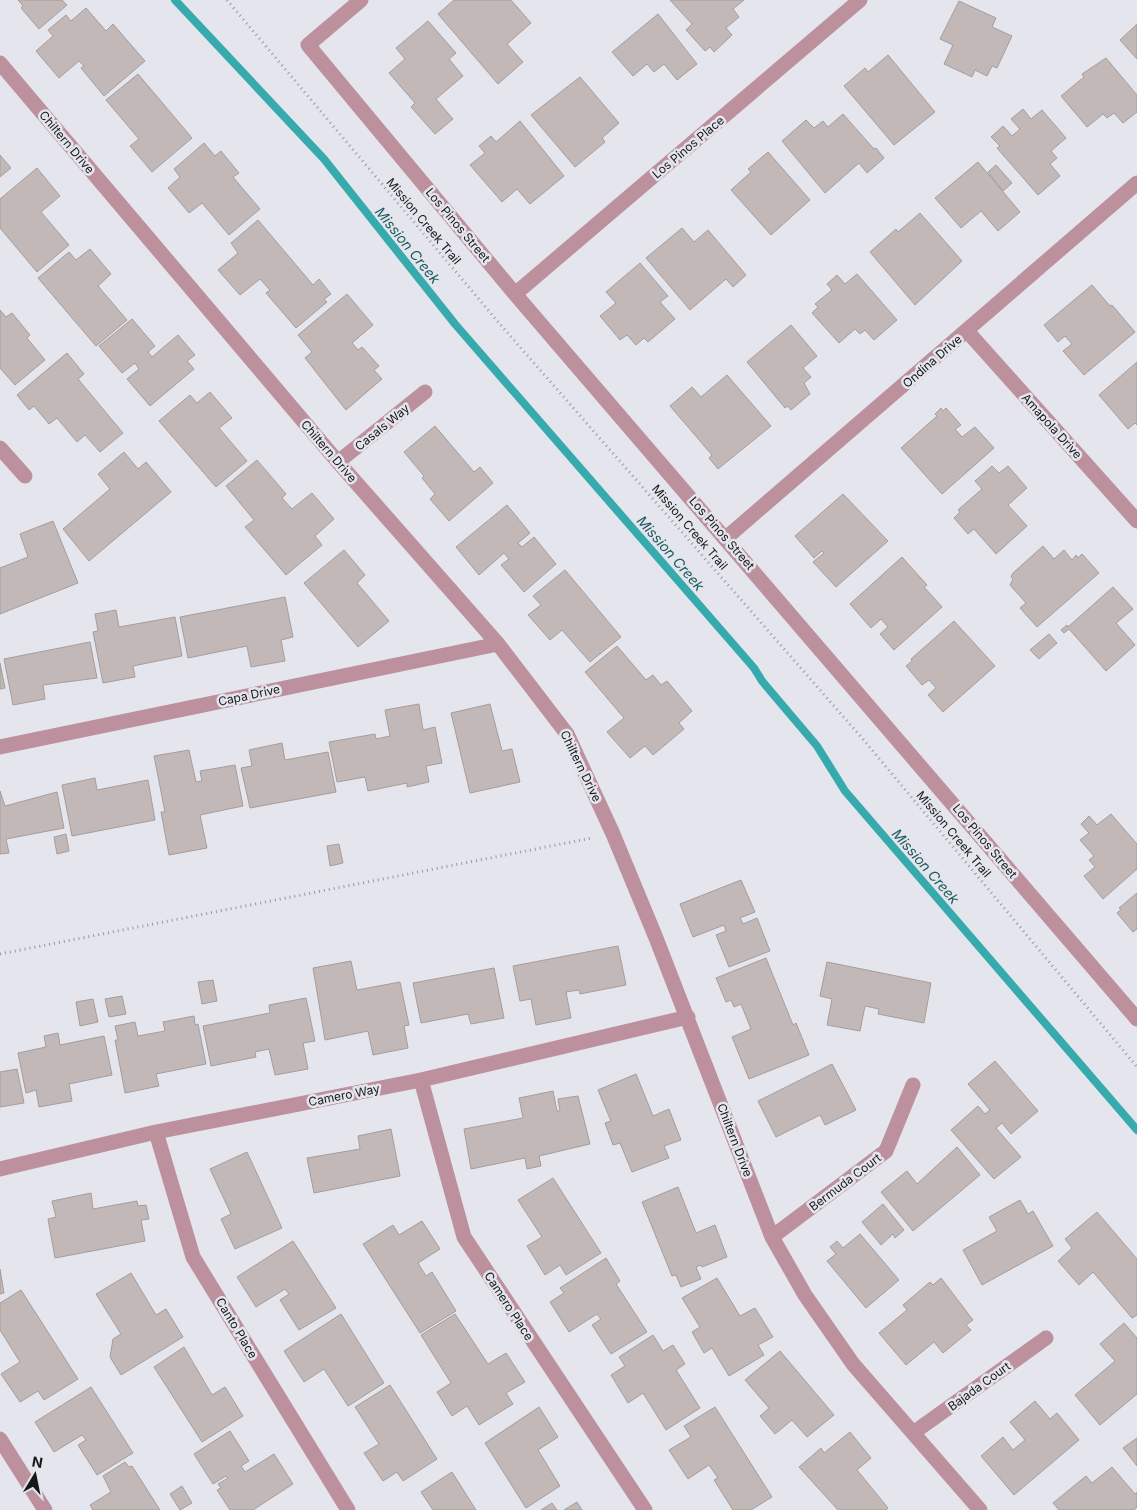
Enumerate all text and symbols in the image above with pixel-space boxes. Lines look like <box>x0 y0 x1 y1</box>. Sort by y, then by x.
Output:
street label: Chiltern Drive <box>36 107 98 177</box>
street label: Los Pinos Place <box>649 113 727 181</box>
street label: Mission Creek Trail <box>384 175 464 267</box>
street label: Los Pinos Street <box>423 185 493 265</box>
water label: Mission Creek <box>372 203 444 287</box>
street label: Ondina Drive <box>899 331 965 391</box>
street label: Amapola Drive <box>1019 390 1085 462</box>
street label: Casals Way <box>352 400 412 454</box>
street label: Chiltern Drive <box>298 417 360 485</box>
street label: Mission Creek Trail <box>649 481 731 573</box>
street label: Los Pinos Street <box>686 493 758 573</box>
water label: Mission Creek <box>634 512 708 594</box>
street label: Capa Drive <box>217 681 281 709</box>
street label: Chiltern Drive <box>557 728 605 804</box>
street label: Mission Creek Trail <box>914 788 994 880</box>
street label: Los Pinos Street <box>950 801 1020 881</box>
water label: Mission Creek <box>889 825 963 907</box>
street label: Camero Way <box>307 1081 381 1109</box>
street label: Chiltern Drive <box>714 1101 756 1179</box>
street label: Bermuda Court <box>806 1150 884 1214</box>
street label: Camero Place <box>481 1269 537 1343</box>
street label: Canto Place <box>213 1295 261 1361</box>
street label: Bajada Court <box>945 1358 1013 1414</box>
north arrow <box>10 1450 60 1500</box>
text: N <box>31 1452 44 1471</box>

